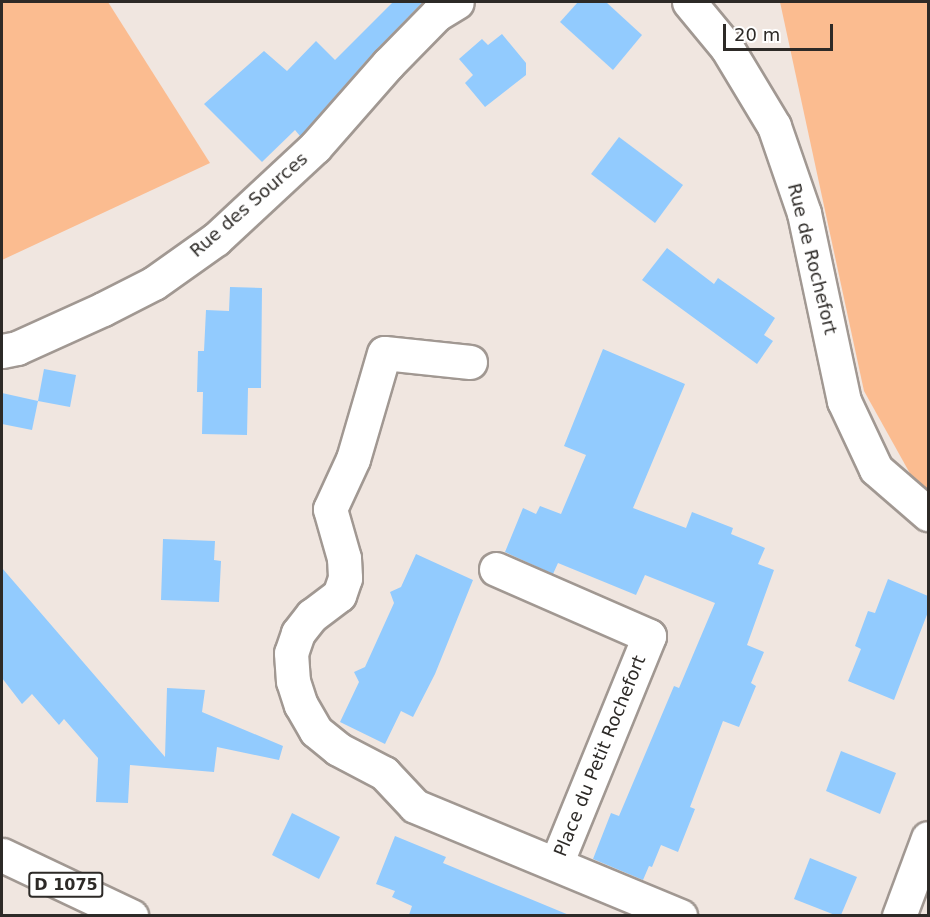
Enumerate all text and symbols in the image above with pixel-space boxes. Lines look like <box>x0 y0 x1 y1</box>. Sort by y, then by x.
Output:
scale bar <box>726 12 836 50</box>
text: 20 m <box>734 24 780 45</box>
street label: Rue des Sources <box>186 148 312 262</box>
street label: Rue de Rochefort <box>783 181 841 337</box>
street label: Place du Petit Rochefort <box>550 652 650 860</box>
road number: D 1075 <box>27 872 105 898</box>

